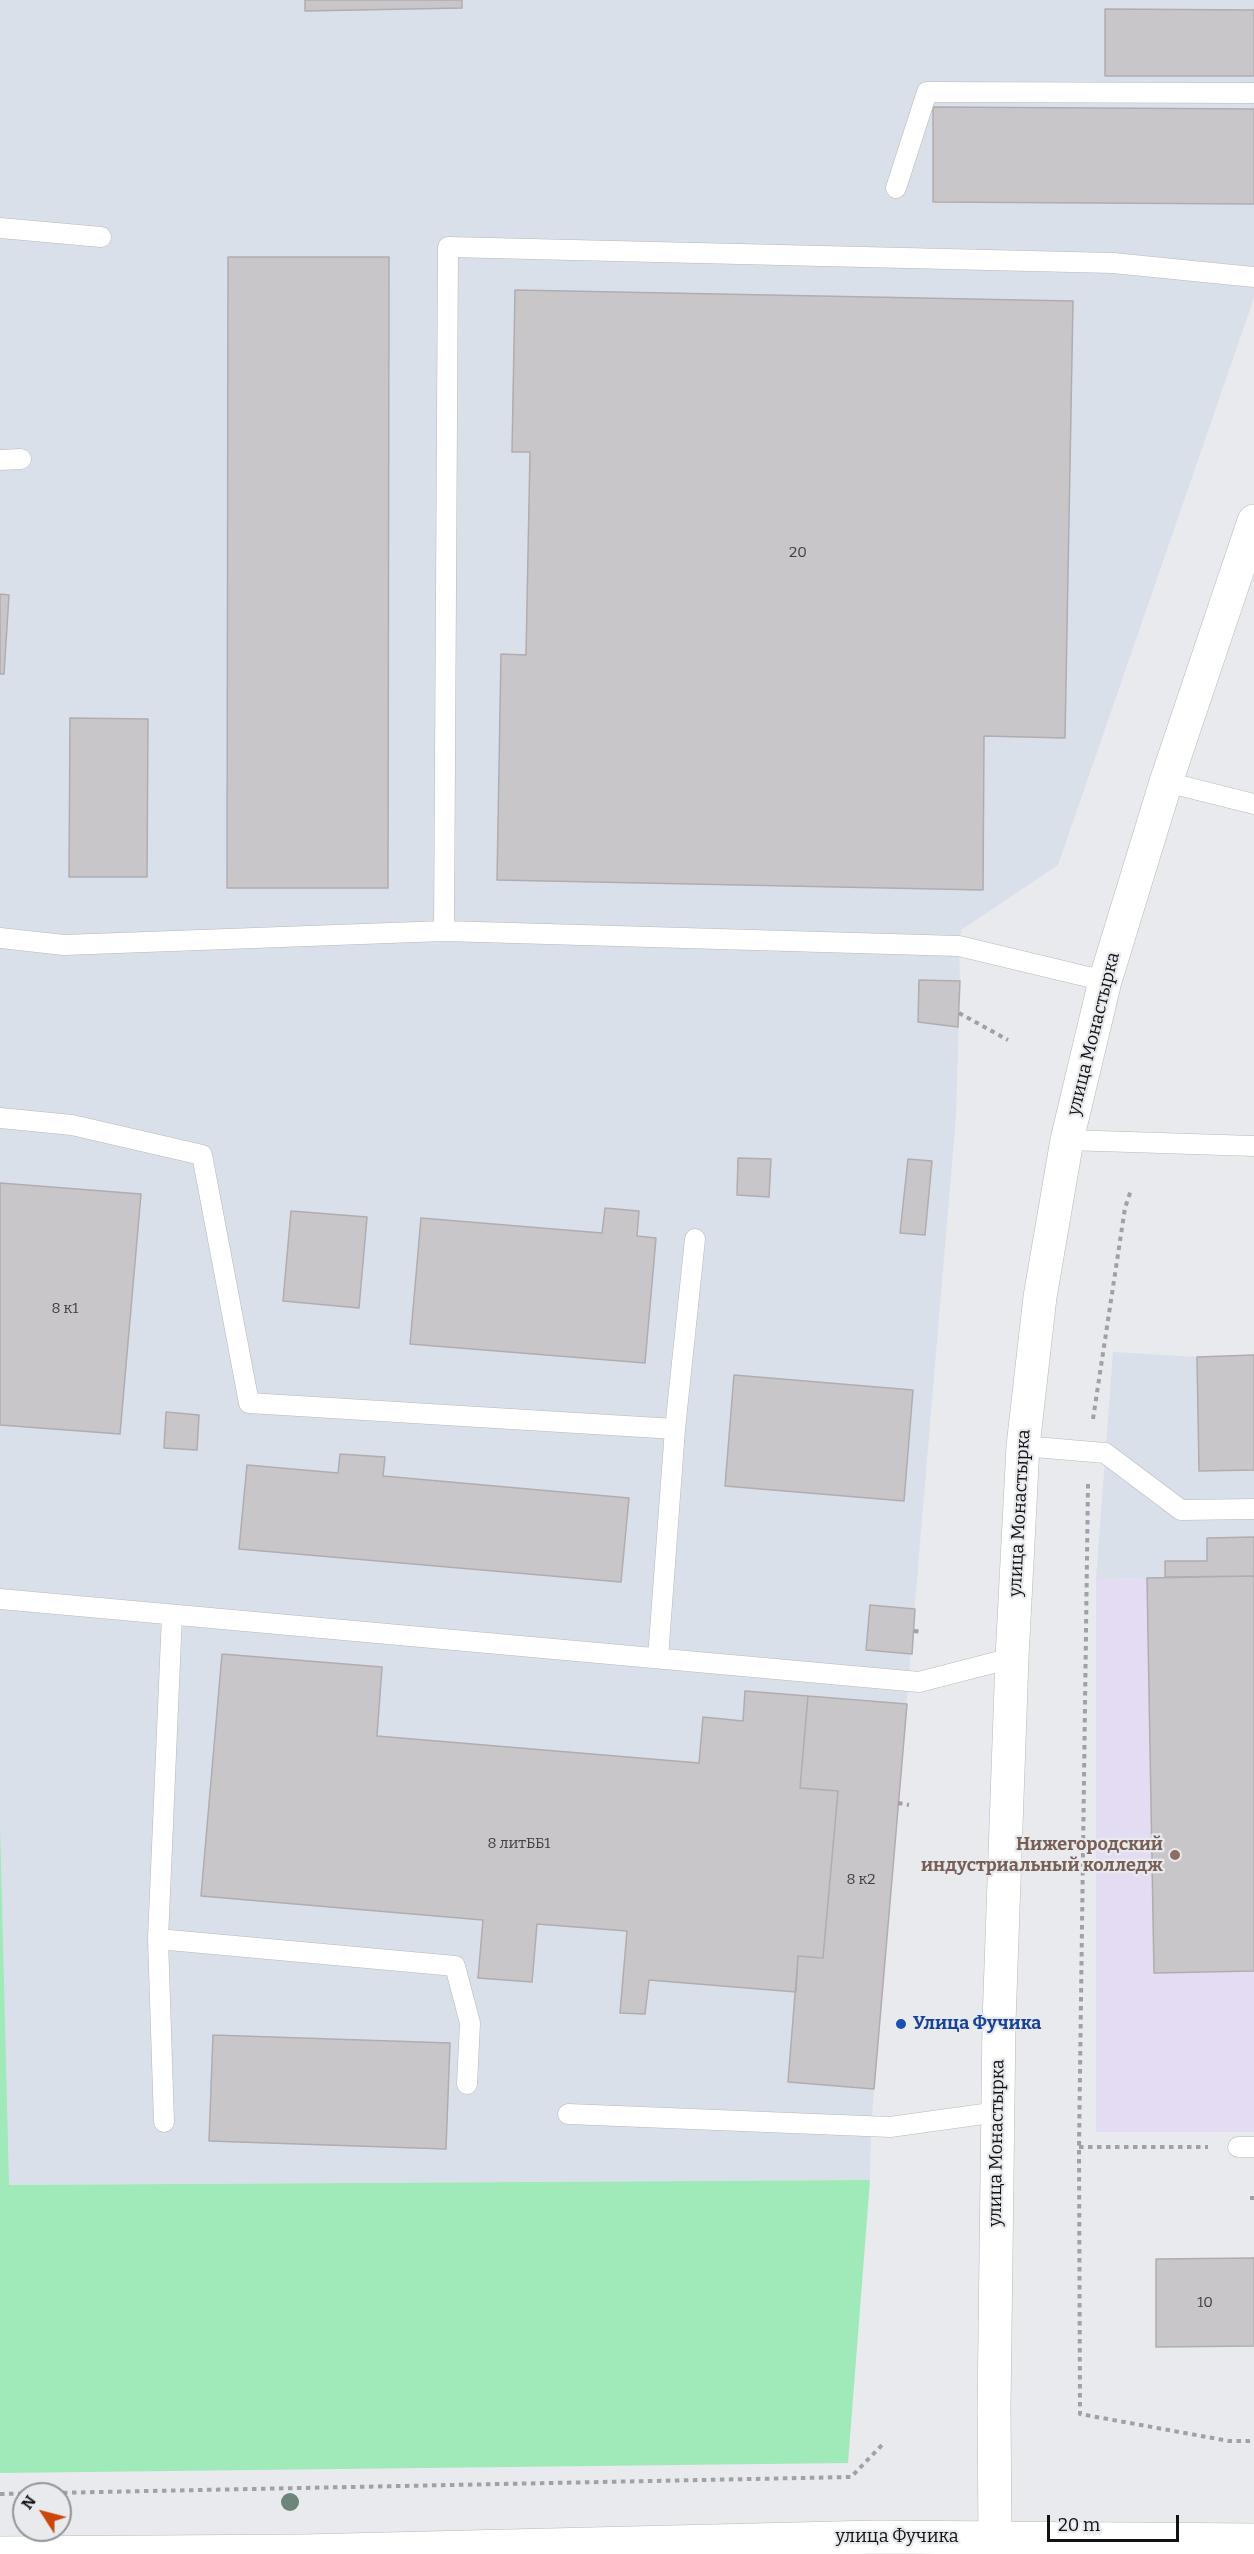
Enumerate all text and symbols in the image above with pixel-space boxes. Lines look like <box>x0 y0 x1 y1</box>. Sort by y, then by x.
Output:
house number: 20 <box>789 544 807 562</box>
street label: улица Монастырка <box>1063 950 1125 1118</box>
house number: 8 к1 <box>52 1300 78 1318</box>
street label: улица Монастырка <box>1005 1429 1035 1597</box>
place label: Нижегородский индустриальный колледж <box>921 1834 1163 1876</box>
house number: 8 литББ1 <box>488 1835 550 1853</box>
marker: Нижегородский индустриальный колледж <box>1168 1848 1182 1862</box>
house number: 8 к2 <box>847 1871 875 1889</box>
place label: Улица Фучика <box>913 2013 1041 2035</box>
marker: Улица Фучика <box>894 2017 908 2031</box>
street label: улица Монастырка <box>985 2059 1009 2227</box>
house number: 10 <box>1197 2294 1213 2312</box>
north arrow <box>12 2482 72 2542</box>
text: N <box>17 2492 40 2513</box>
scale bar <box>1050 2503 1182 2541</box>
text: 20 m <box>1058 2514 1100 2536</box>
street label: улица Фучика <box>835 2526 959 2548</box>

